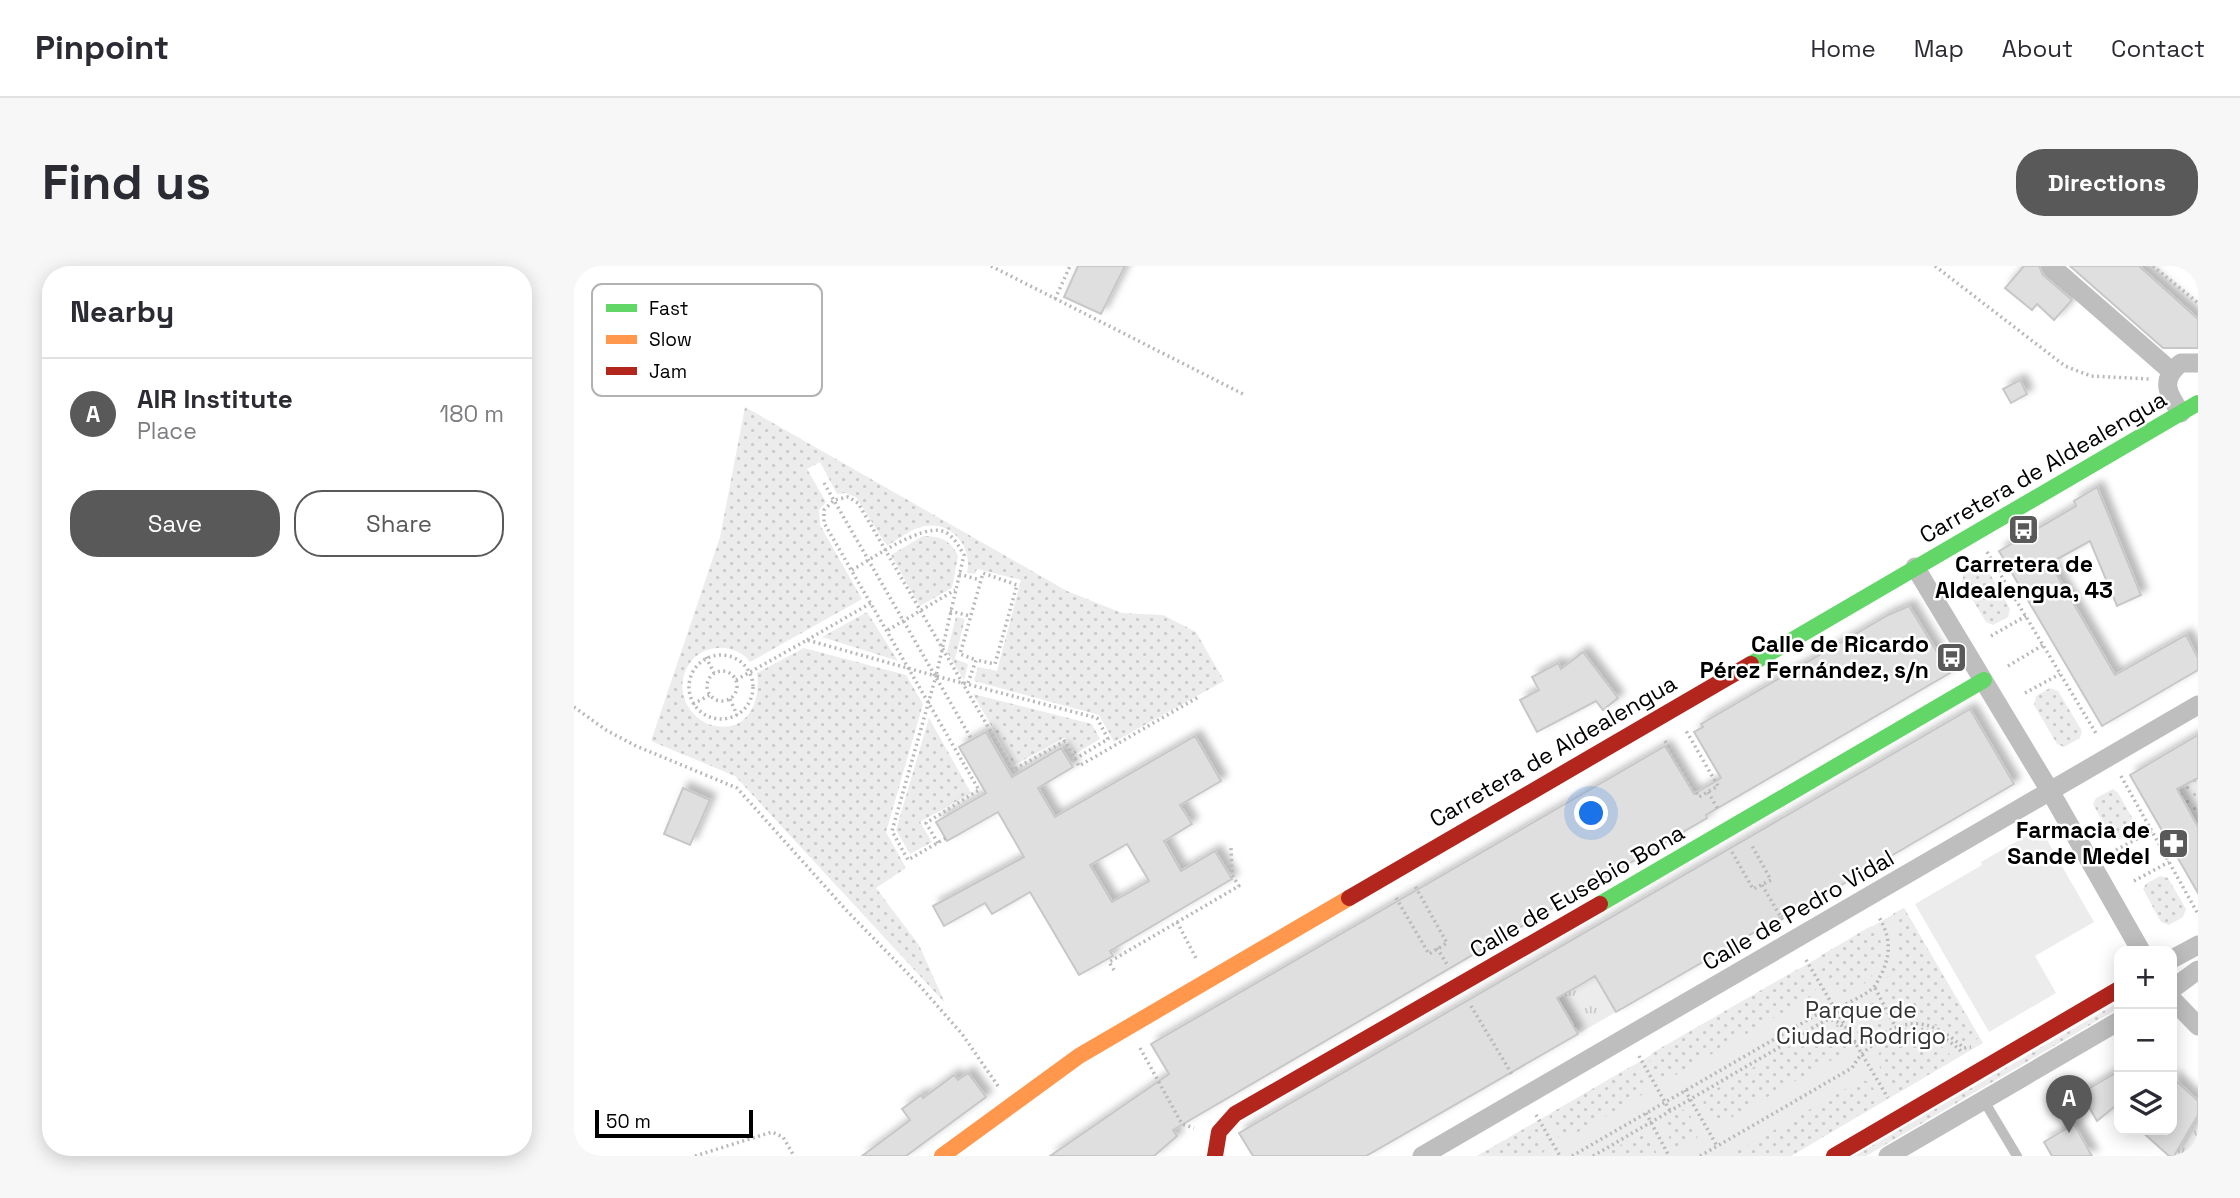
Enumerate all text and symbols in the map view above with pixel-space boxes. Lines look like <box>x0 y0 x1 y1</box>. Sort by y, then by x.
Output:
text: Pinpoint <box>35 27 169 69</box>
text: Home <box>1810 33 1876 64</box>
text: Map <box>1914 33 1964 64</box>
text: About <box>2002 33 2073 64</box>
text: Contact <box>2111 33 2205 64</box>
button: Directions <box>2016 149 2198 216</box>
text: Find us <box>42 151 211 213</box>
legend <box>592 284 822 396</box>
text: Nearby <box>70 292 174 331</box>
text: Fast <box>649 296 689 321</box>
text: Slow <box>649 327 692 352</box>
text: Jam <box>649 359 687 384</box>
text: AIR Institute <box>137 382 293 416</box>
street label: Carretera de Aldealengua <box>1914 384 2172 550</box>
text: A <box>86 399 100 429</box>
text: 180 m <box>440 399 504 429</box>
text: Place <box>137 416 197 446</box>
button: Save <box>70 490 280 557</box>
button: Share <box>294 490 504 557</box>
bus stop icon: Carretera de Aldealengua, 43 <box>2007 513 2041 547</box>
place label: Carretera de Aldealengua, 43 <box>1935 549 2113 605</box>
place label: Calle de Ricardo Pérez Fernández, s/n <box>1700 629 1929 685</box>
bus stop icon: Calle de Ricardo Pérez Fernández, s/n <box>1935 640 1969 674</box>
street label: Carretera de Aldealengua <box>1424 668 1682 834</box>
your location <box>1574 796 1608 830</box>
place label: Farmacia de Sande Medel <box>2007 815 2150 871</box>
street label: Calle de Eusebio Bona <box>1464 817 1690 965</box>
pharmacy icon: Farmacia de Sande Medel <box>2156 826 2190 860</box>
street label: Calle de Pedro Vidal <box>1697 843 1899 977</box>
map controls <box>2114 946 2177 1135</box>
button: + <box>2114 946 2177 1009</box>
park label: Parque de Ciudad Rodrigo <box>1776 995 1946 1051</box>
button: − <box>2114 1009 2177 1072</box>
button: layers <box>2114 1072 2177 1135</box>
pin: A <box>2046 1075 2092 1133</box>
scale bar <box>595 1107 752 1139</box>
text: 50 m <box>606 1109 651 1134</box>

